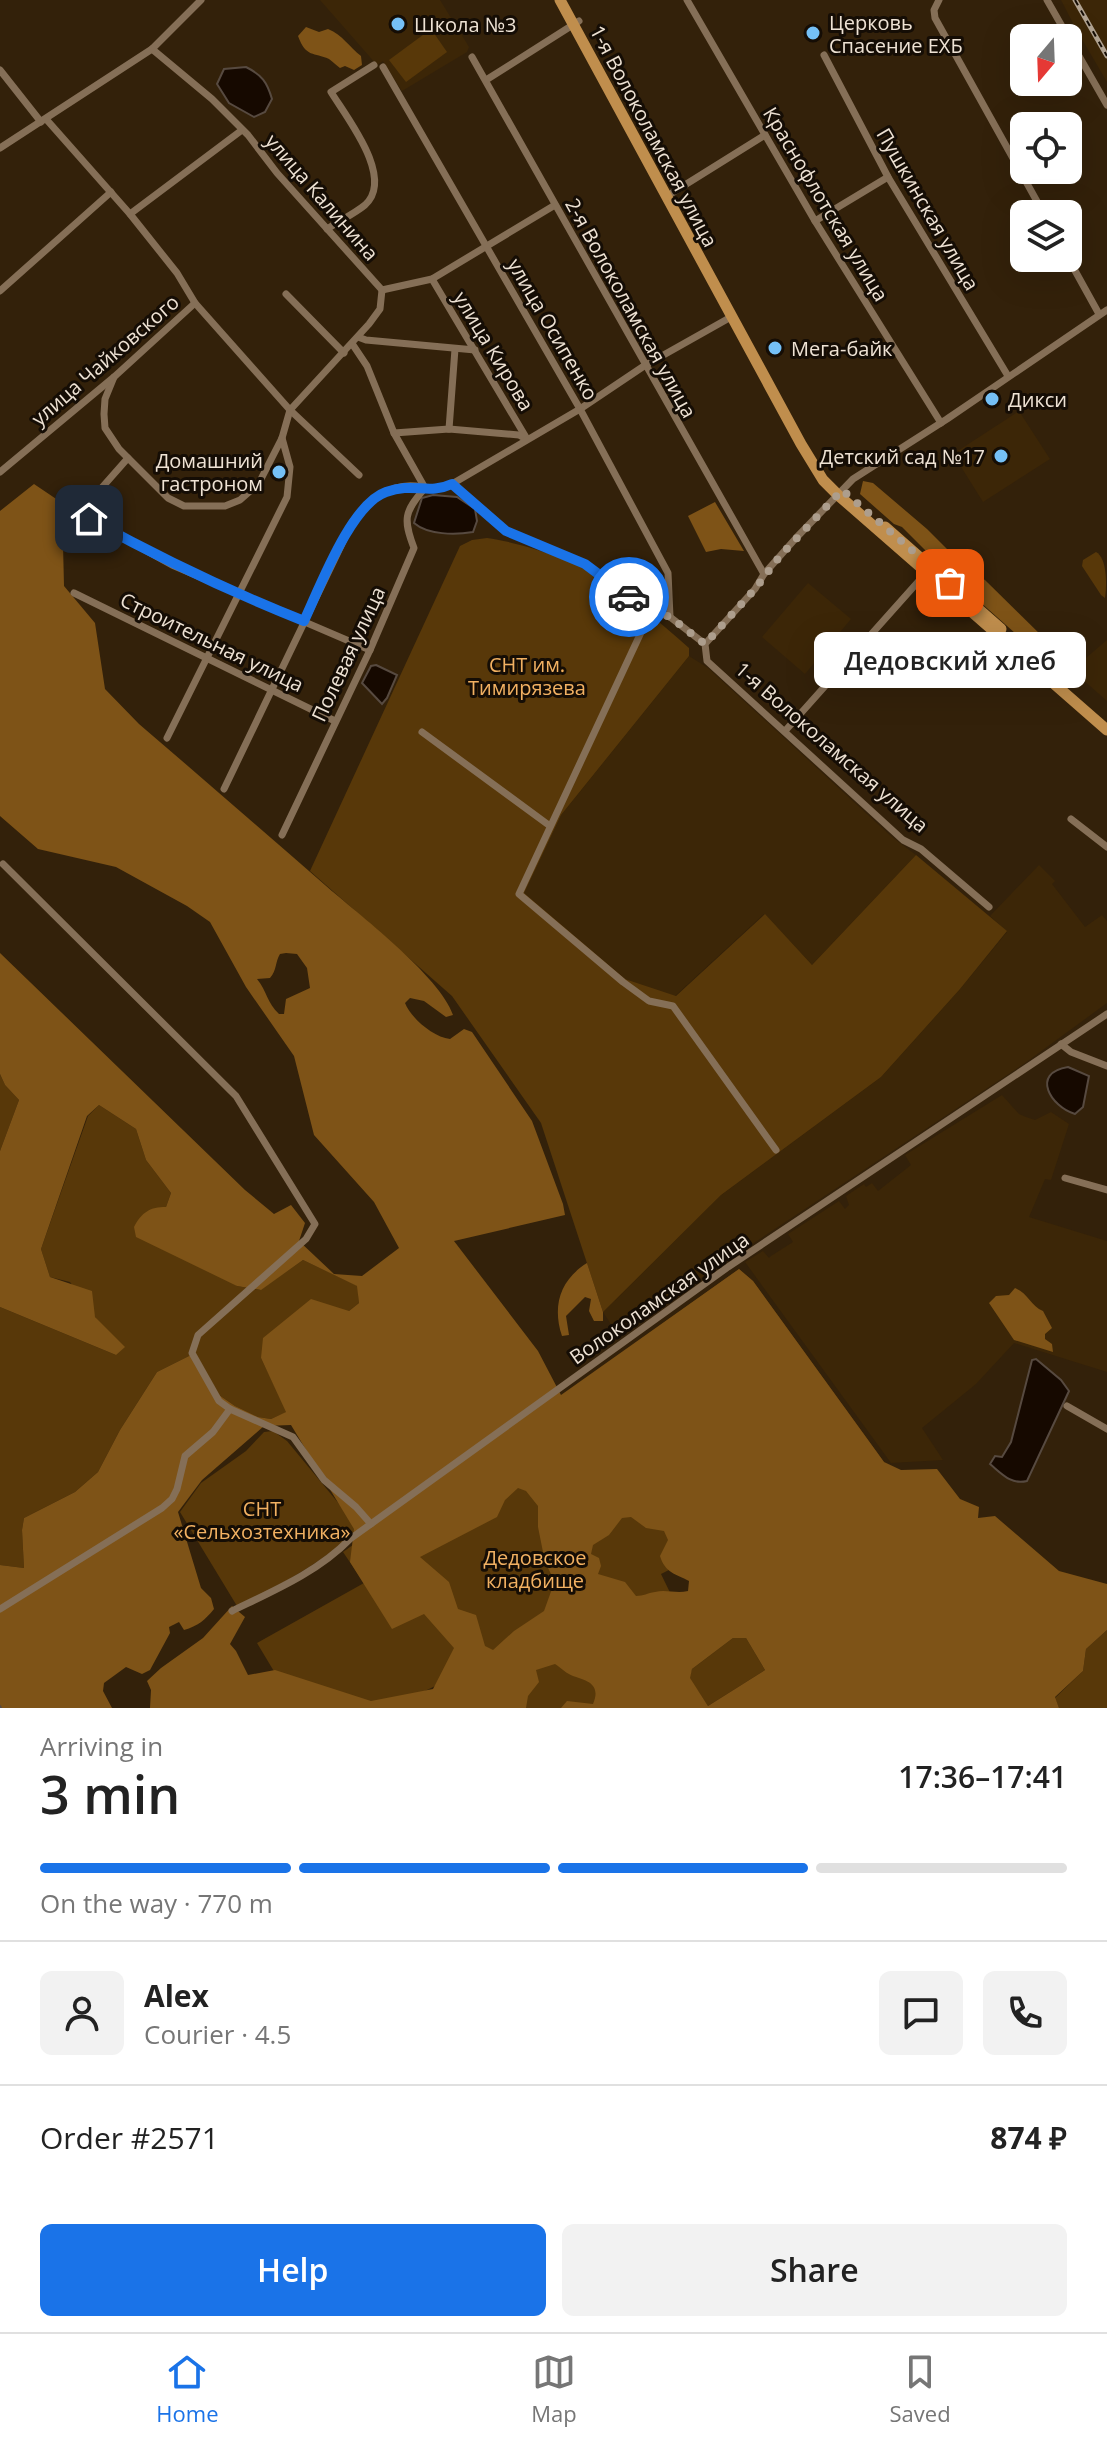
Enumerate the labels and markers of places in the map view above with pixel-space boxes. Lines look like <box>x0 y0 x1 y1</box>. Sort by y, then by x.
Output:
place label: Церковь Спасение ЕХБ <box>829 9 963 59</box>
place label: Школа №3 <box>414 11 517 38</box>
marker: Школа №3 <box>389 15 407 33</box>
marker: Церковь Спасение ЕХБ <box>804 24 822 42</box>
place label: Мега-байк <box>791 335 893 362</box>
marker: Мега-байк <box>766 339 784 357</box>
place label: Дикси <box>1008 386 1067 413</box>
marker: Дикси <box>983 390 1001 408</box>
place label: Детский сад №17 <box>820 443 985 470</box>
place label: Домашний гастроном <box>156 447 263 497</box>
marker: Детский сад №17 <box>992 447 1010 465</box>
marker: Домашний гастроном <box>270 463 288 481</box>
pin <box>55 485 123 553</box>
pin <box>916 549 984 617</box>
callout: Дедовский хлеб <box>814 631 1086 687</box>

